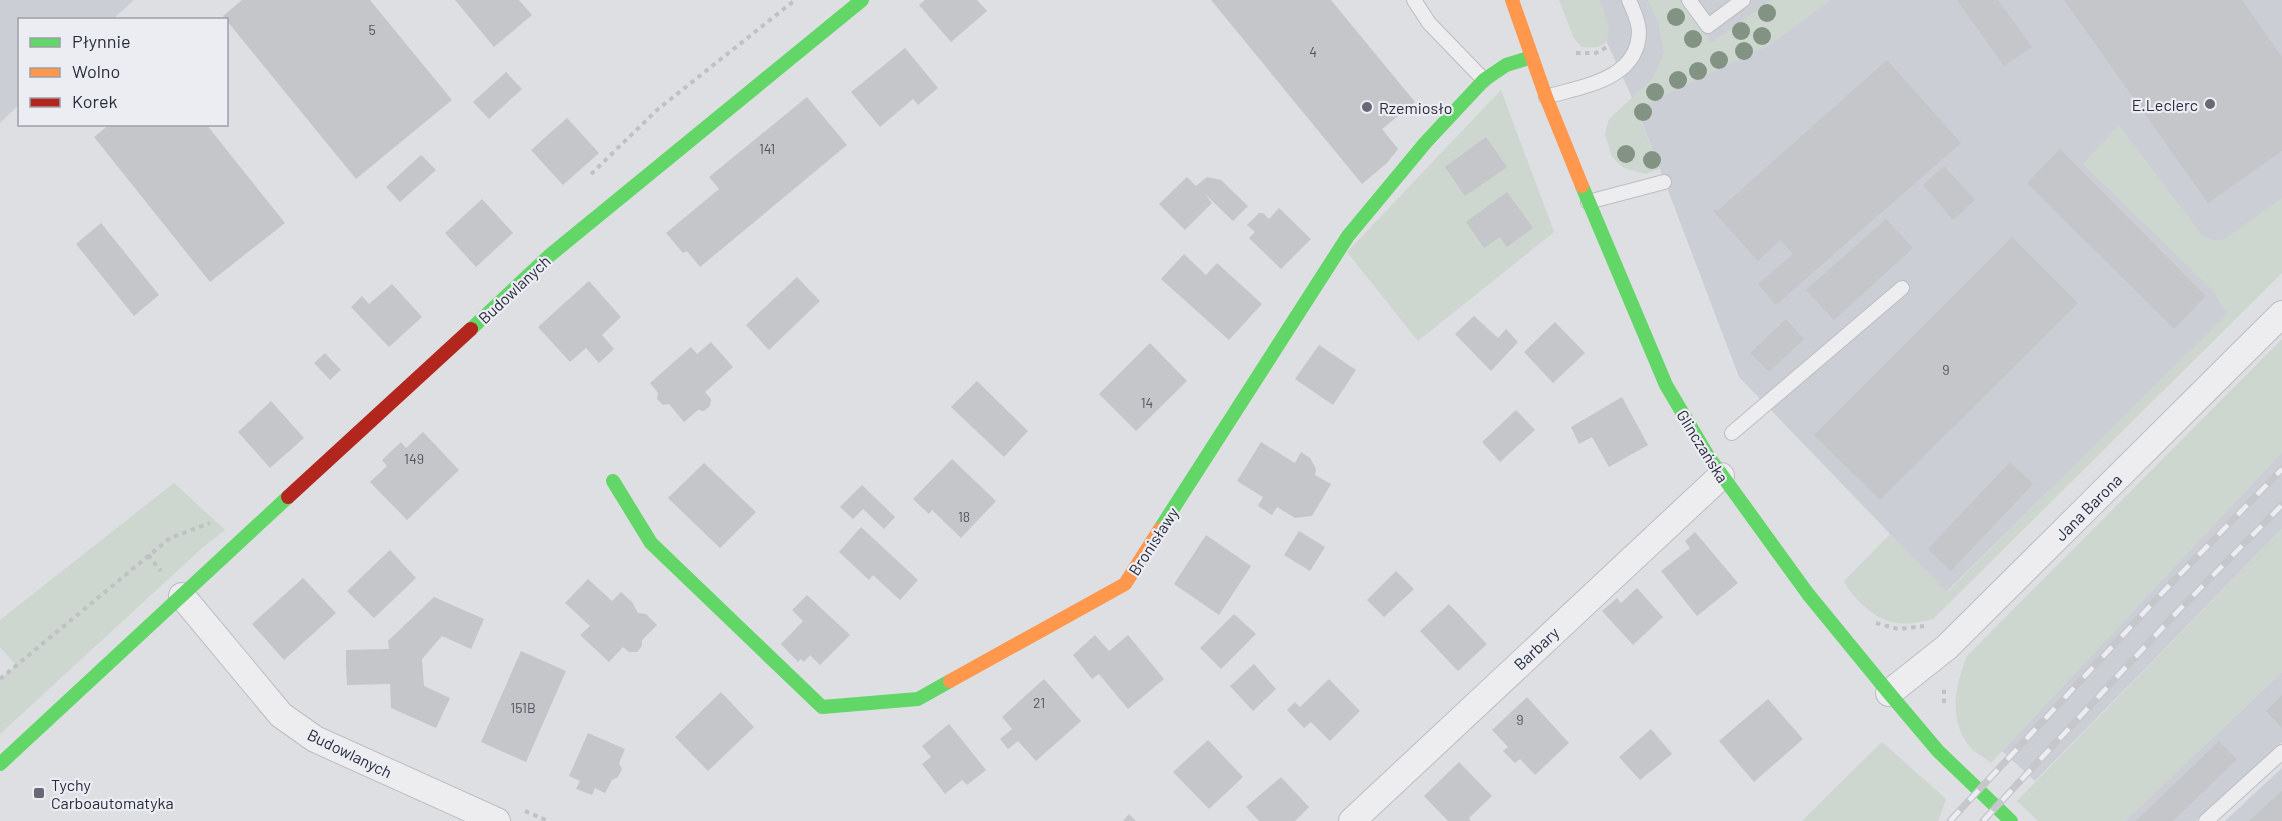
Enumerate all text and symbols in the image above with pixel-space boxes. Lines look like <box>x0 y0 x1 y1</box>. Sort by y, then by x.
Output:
legend <box>18 18 228 126</box>
house number: 5 <box>368 21 376 38</box>
text: Płynnie <box>72 30 131 52</box>
house number: 4 <box>1309 43 1317 60</box>
text: Wolno <box>72 60 120 82</box>
text: Korek <box>72 90 118 112</box>
place label: E.Leclerc <box>2132 95 2198 114</box>
marker: E.Leclerc <box>2203 97 2217 111</box>
place label: Rzemiosło <box>1379 98 1452 117</box>
marker: Rzemiosło <box>1360 100 1374 114</box>
house number: 141 <box>759 140 775 157</box>
street label: Budowlanych <box>474 251 554 327</box>
house number: 9 <box>1942 361 1950 378</box>
house number: 14 <box>1141 394 1153 411</box>
street label: Glinczańska <box>1673 406 1733 486</box>
house number: 149 <box>404 450 424 467</box>
street label: Jana Barona <box>2051 470 2125 544</box>
street label: Bronisławy <box>1124 503 1182 579</box>
house number: 18 <box>958 508 970 525</box>
street label: Barbary <box>1510 622 1563 674</box>
house number: 21 <box>1033 694 1045 711</box>
house number: 151B <box>510 699 536 716</box>
house number: 9 <box>1516 711 1524 728</box>
street label: Budowlanych <box>305 724 395 782</box>
place label: Tychy Carboautomatyka <box>51 775 174 812</box>
marker: Tychy Carboautomatyka <box>32 786 46 800</box>

